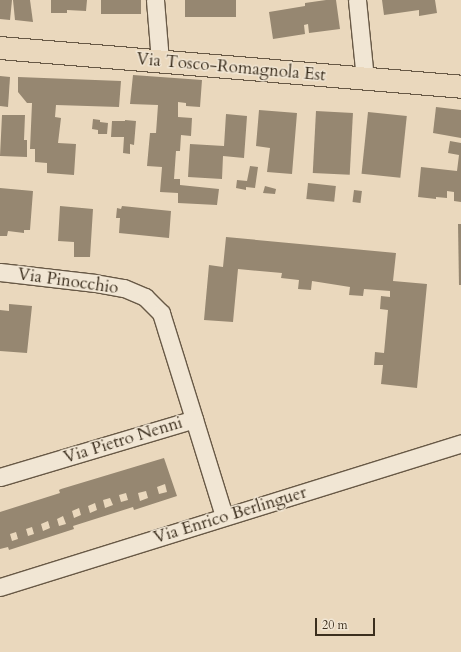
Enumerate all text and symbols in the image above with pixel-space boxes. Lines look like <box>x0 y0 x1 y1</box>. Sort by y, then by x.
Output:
street label: Via Tosco-Romagnola Est <box>136 49 326 85</box>
street label: Via Pinocchio <box>16 264 120 298</box>
street label: Via Pietro Nenni <box>61 412 185 468</box>
street label: Via Enrico Berlinguer <box>151 482 309 548</box>
scale bar <box>317 610 377 636</box>
text: 20 m <box>322 617 348 633</box>

